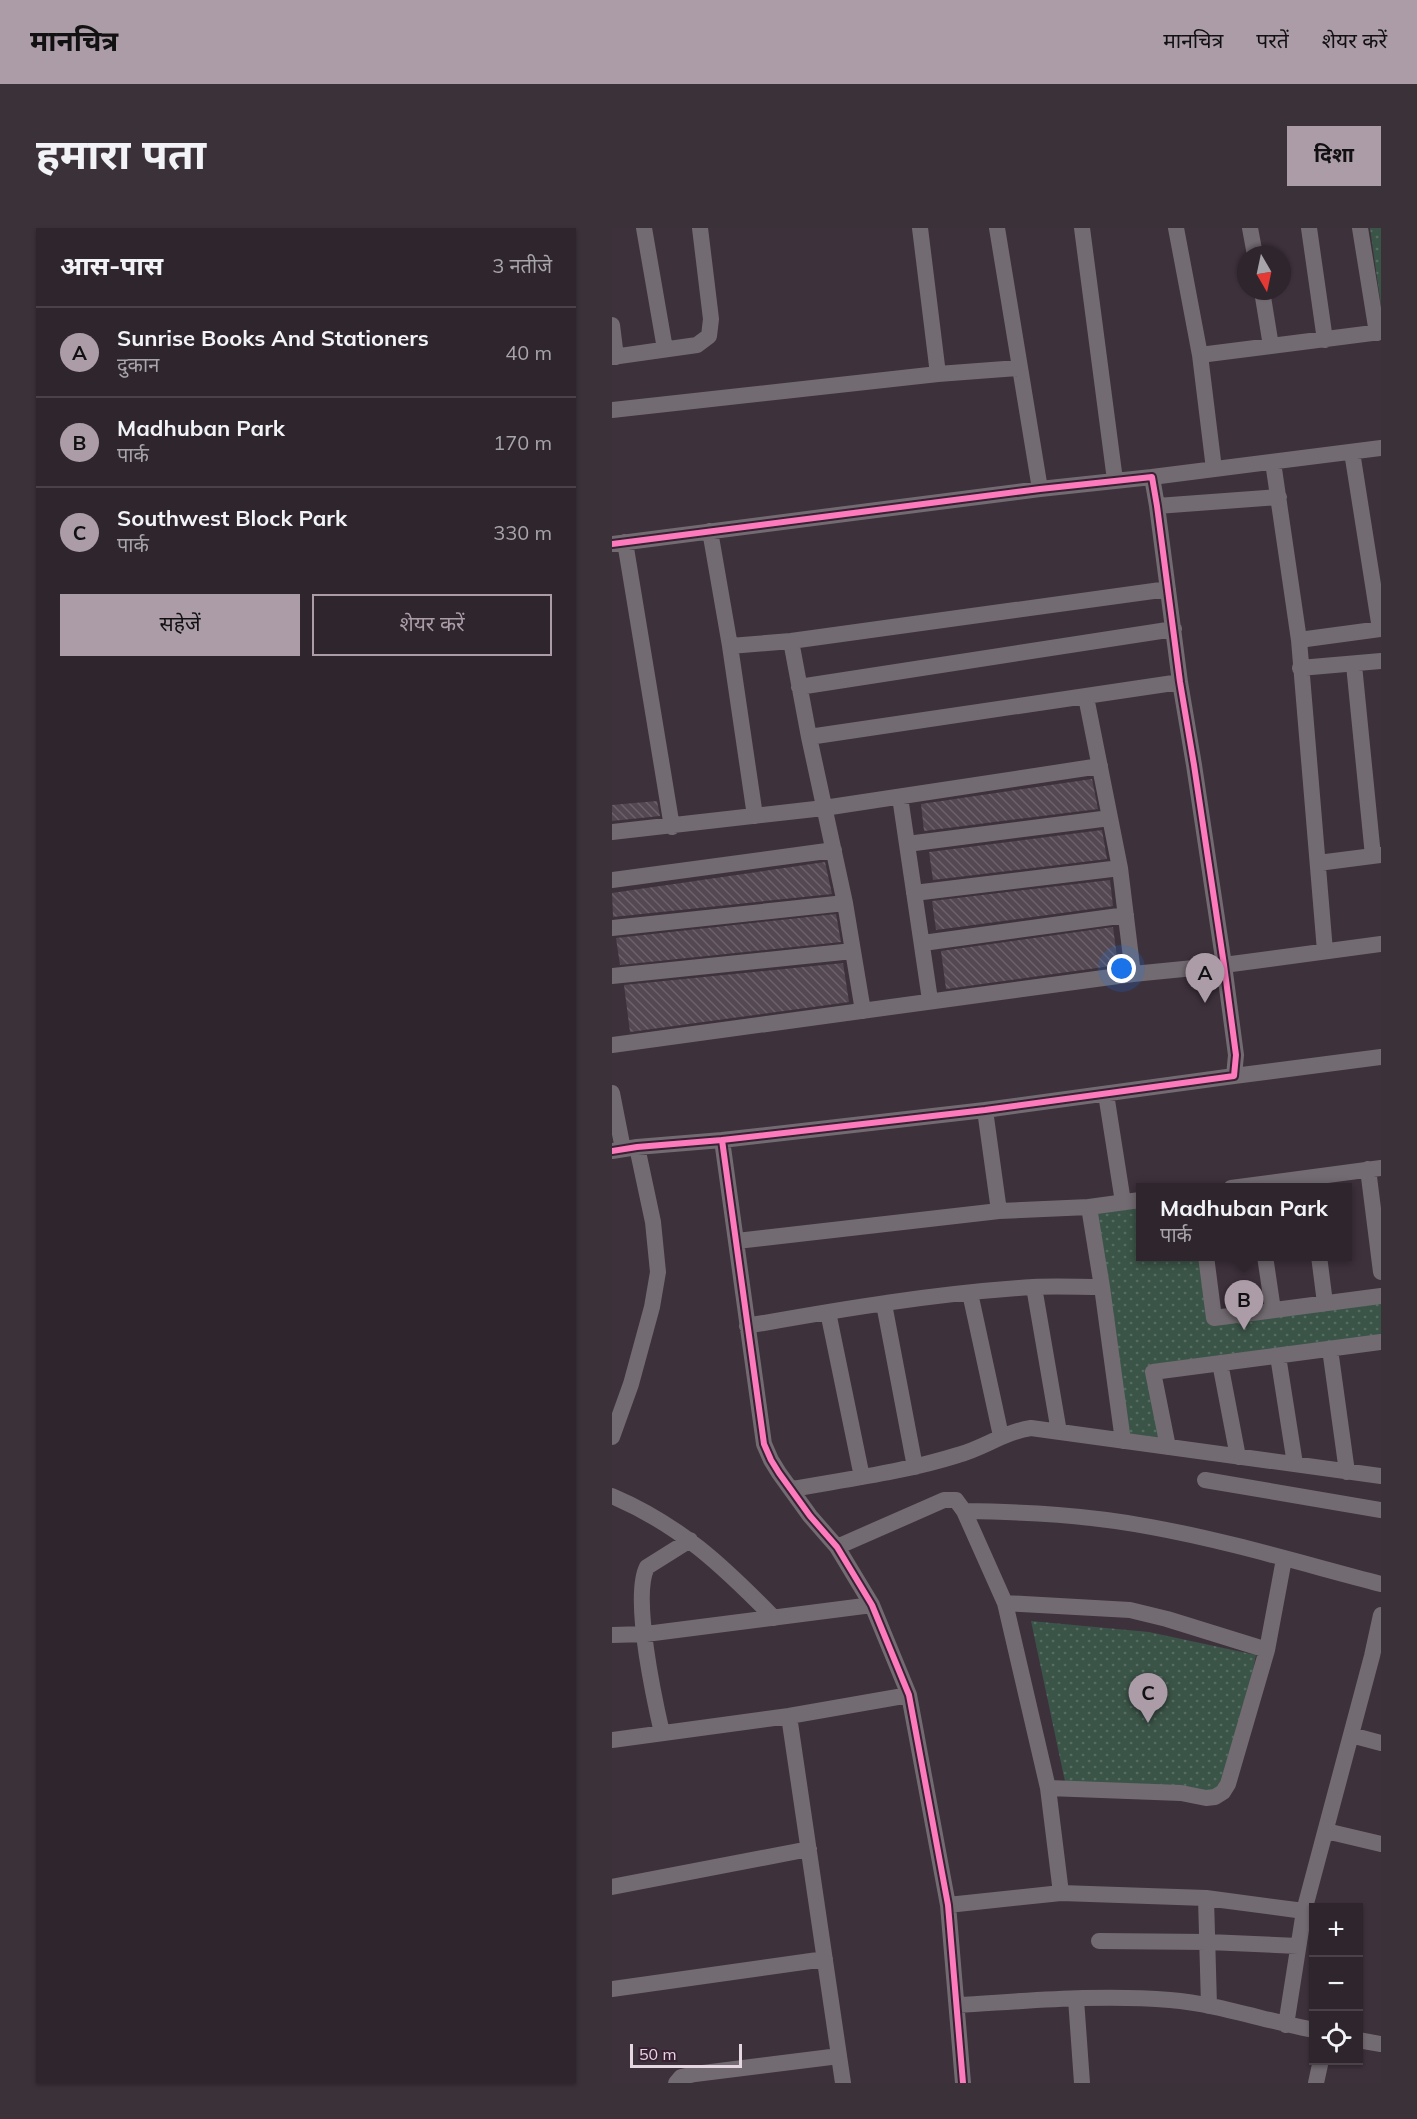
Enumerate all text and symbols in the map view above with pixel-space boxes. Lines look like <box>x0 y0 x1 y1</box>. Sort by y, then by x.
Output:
text: मानचित्र <box>30 23 118 58</box>
text: मानचित्र <box>1163 27 1223 53</box>
text: परतें <box>1256 27 1289 53</box>
text: शेयर करें <box>1322 27 1387 53</box>
button: दिशा <box>1287 126 1381 186</box>
text: हमारा पता <box>36 127 206 180</box>
north arrow <box>1237 246 1291 300</box>
text: आस-पास <box>60 249 163 282</box>
text: 3 नतीजे <box>492 253 552 278</box>
text: Sunrise Books And Stationers <box>117 324 429 352</box>
text: A <box>72 340 87 365</box>
text: 40 m <box>505 340 552 365</box>
text: दुकान <box>117 352 159 377</box>
text: Madhuban Park <box>117 414 285 442</box>
text: B <box>73 430 86 455</box>
text: 170 m <box>493 430 552 455</box>
text: पार्क <box>117 442 149 467</box>
text: Southwest Block Park <box>117 504 347 532</box>
text: C <box>73 520 86 545</box>
text: 330 m <box>493 520 552 545</box>
text: पार्क <box>117 532 149 557</box>
button: सहेजें <box>60 594 300 656</box>
button: शेयर करें <box>312 594 552 656</box>
your location <box>1107 954 1136 983</box>
pin: A <box>1186 954 1224 1003</box>
popup <box>1136 1183 1352 1261</box>
text: Madhuban Park <box>1160 1194 1328 1222</box>
text: पार्क <box>1160 1222 1192 1247</box>
pin: B <box>1224 1280 1264 1330</box>
pin: C <box>1128 1674 1168 1723</box>
map controls <box>1309 1903 1363 2065</box>
button: + <box>1309 1903 1363 1957</box>
button: − <box>1309 1957 1363 2011</box>
button: locate <box>1309 2011 1363 2065</box>
scale bar <box>630 2041 742 2068</box>
text: 50 m <box>639 2044 676 2064</box>

